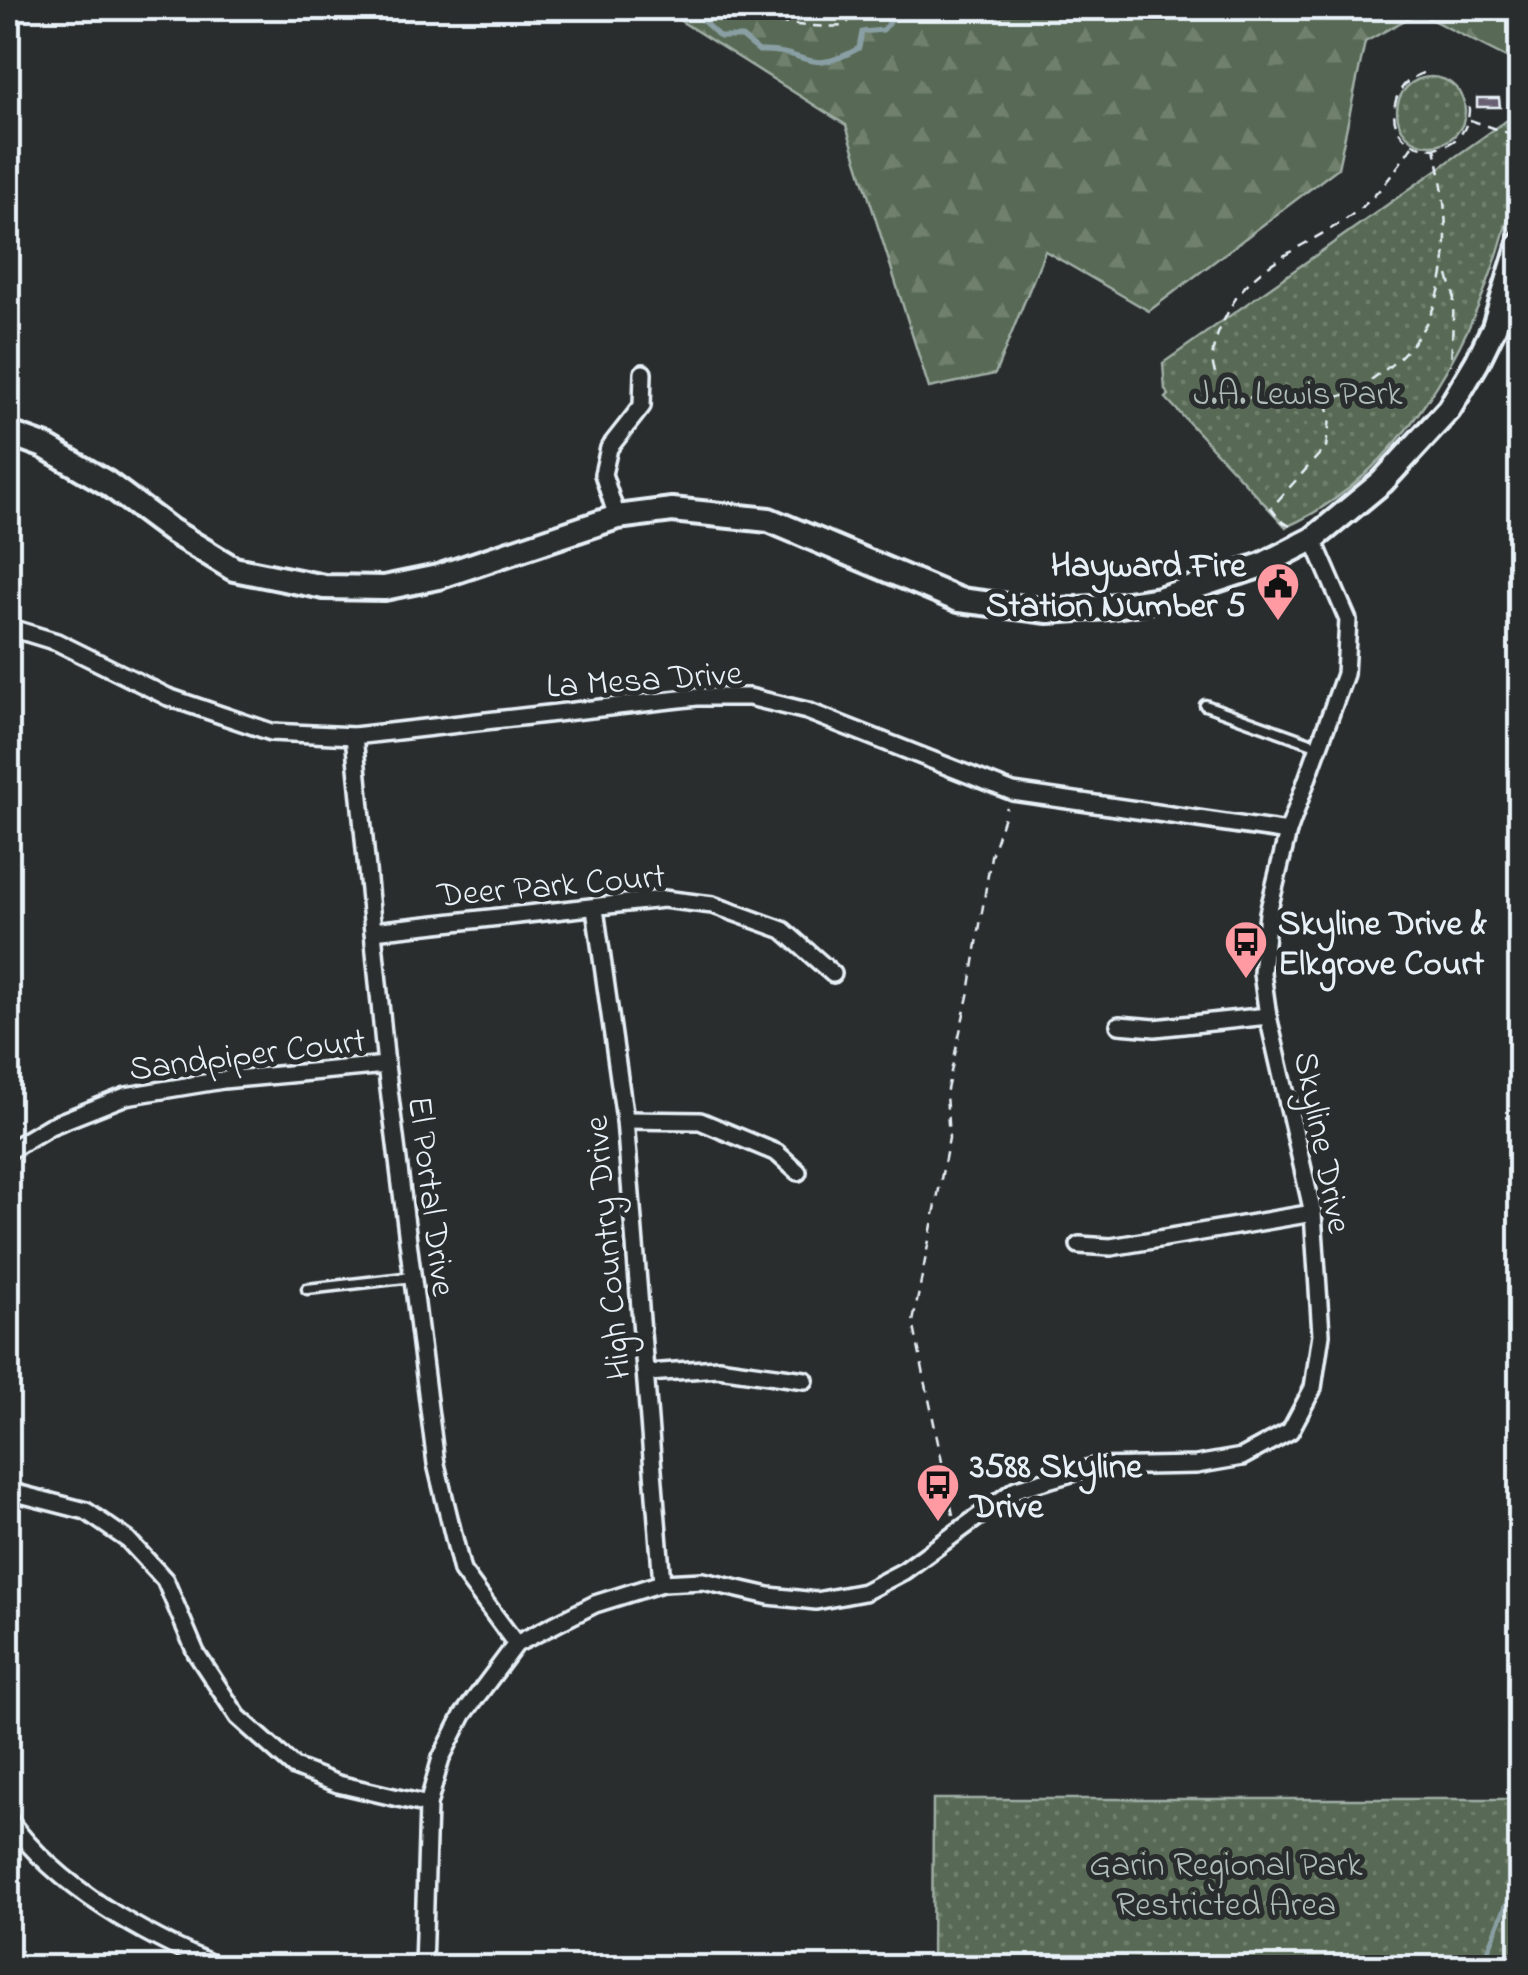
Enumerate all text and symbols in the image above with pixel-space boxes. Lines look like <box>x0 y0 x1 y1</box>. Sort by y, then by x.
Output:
park label: J.A. Lewis Park <box>1193 370 1403 421</box>
place label: Hayward Fire Station Number 5 <box>986 542 1247 633</box>
public building icon: Hayward Fire Station Number 5 <box>1255 561 1301 622</box>
street label: La Mesa Drive <box>545 649 744 714</box>
street label: Deer Park Court <box>434 852 668 923</box>
place label: Skyline Drive & Elkgrove Court <box>1278 900 1487 992</box>
bus stop icon: Skyline Drive & Elkgrove Court <box>1223 919 1269 980</box>
street label: Sandpiper Court <box>126 1017 369 1096</box>
street label: Skyline Drive <box>1278 1047 1363 1238</box>
street label: El Portal Drive <box>392 1093 467 1300</box>
street label: High Country Drive <box>573 1113 646 1382</box>
place label: 3588 Skyline Drive <box>968 1443 1143 1534</box>
bus stop icon: 3588 Skyline Drive <box>915 1462 961 1523</box>
park label: Garin Regional Park Restricted Area <box>1089 1841 1363 1932</box>

